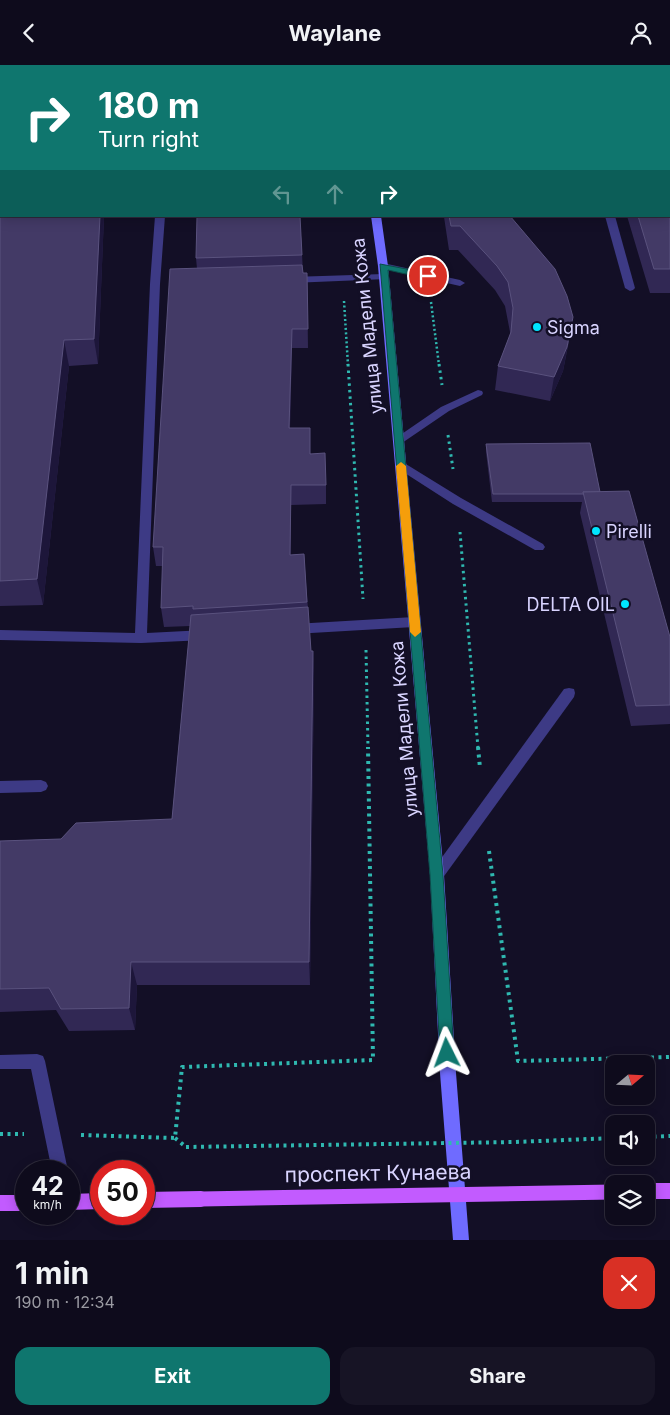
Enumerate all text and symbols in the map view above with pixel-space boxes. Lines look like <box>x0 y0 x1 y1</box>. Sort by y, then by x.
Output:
icon: back <box>15 19 43 47</box>
icon: person <box>627 19 655 47</box>
text: Waylane <box>289 20 381 46</box>
text: 180 m <box>98 84 200 126</box>
icon: right <box>15 85 80 150</box>
text: Turn right <box>98 126 199 152</box>
icon: left <box>268 180 296 208</box>
icon: ahead <box>321 180 349 208</box>
icon: right <box>374 180 402 208</box>
street label: улица Мадели Кожа <box>347 237 387 415</box>
pin <box>407 255 449 297</box>
icon: arrive <box>414 262 442 290</box>
place label: Sigma <box>547 317 600 338</box>
marker: Sigma <box>531 321 543 333</box>
place label: Pirelli <box>606 521 652 542</box>
marker: Pirelli <box>590 525 602 537</box>
place label: DELTA OIL <box>526 594 615 615</box>
marker: DELTA OIL <box>619 598 631 610</box>
street label: улица Мадели Кожа <box>386 640 422 818</box>
position arrow <box>420 1026 472 1078</box>
north arrow <box>605 1055 655 1105</box>
map controls <box>605 1055 655 1225</box>
button: sound <box>605 1115 655 1165</box>
street label: проспект Кунаева <box>284 1159 472 1187</box>
speed limit sign: 50 <box>90 1160 155 1225</box>
text: 42 <box>31 1171 64 1201</box>
button: layers <box>605 1175 655 1225</box>
text: km/h <box>33 1197 62 1212</box>
text: 1 min <box>15 1255 89 1291</box>
button: close <box>603 1257 655 1309</box>
text: 190 m · 12:34 <box>15 1292 115 1312</box>
button: Exit <box>15 1347 330 1405</box>
button: Share <box>340 1347 655 1405</box>

